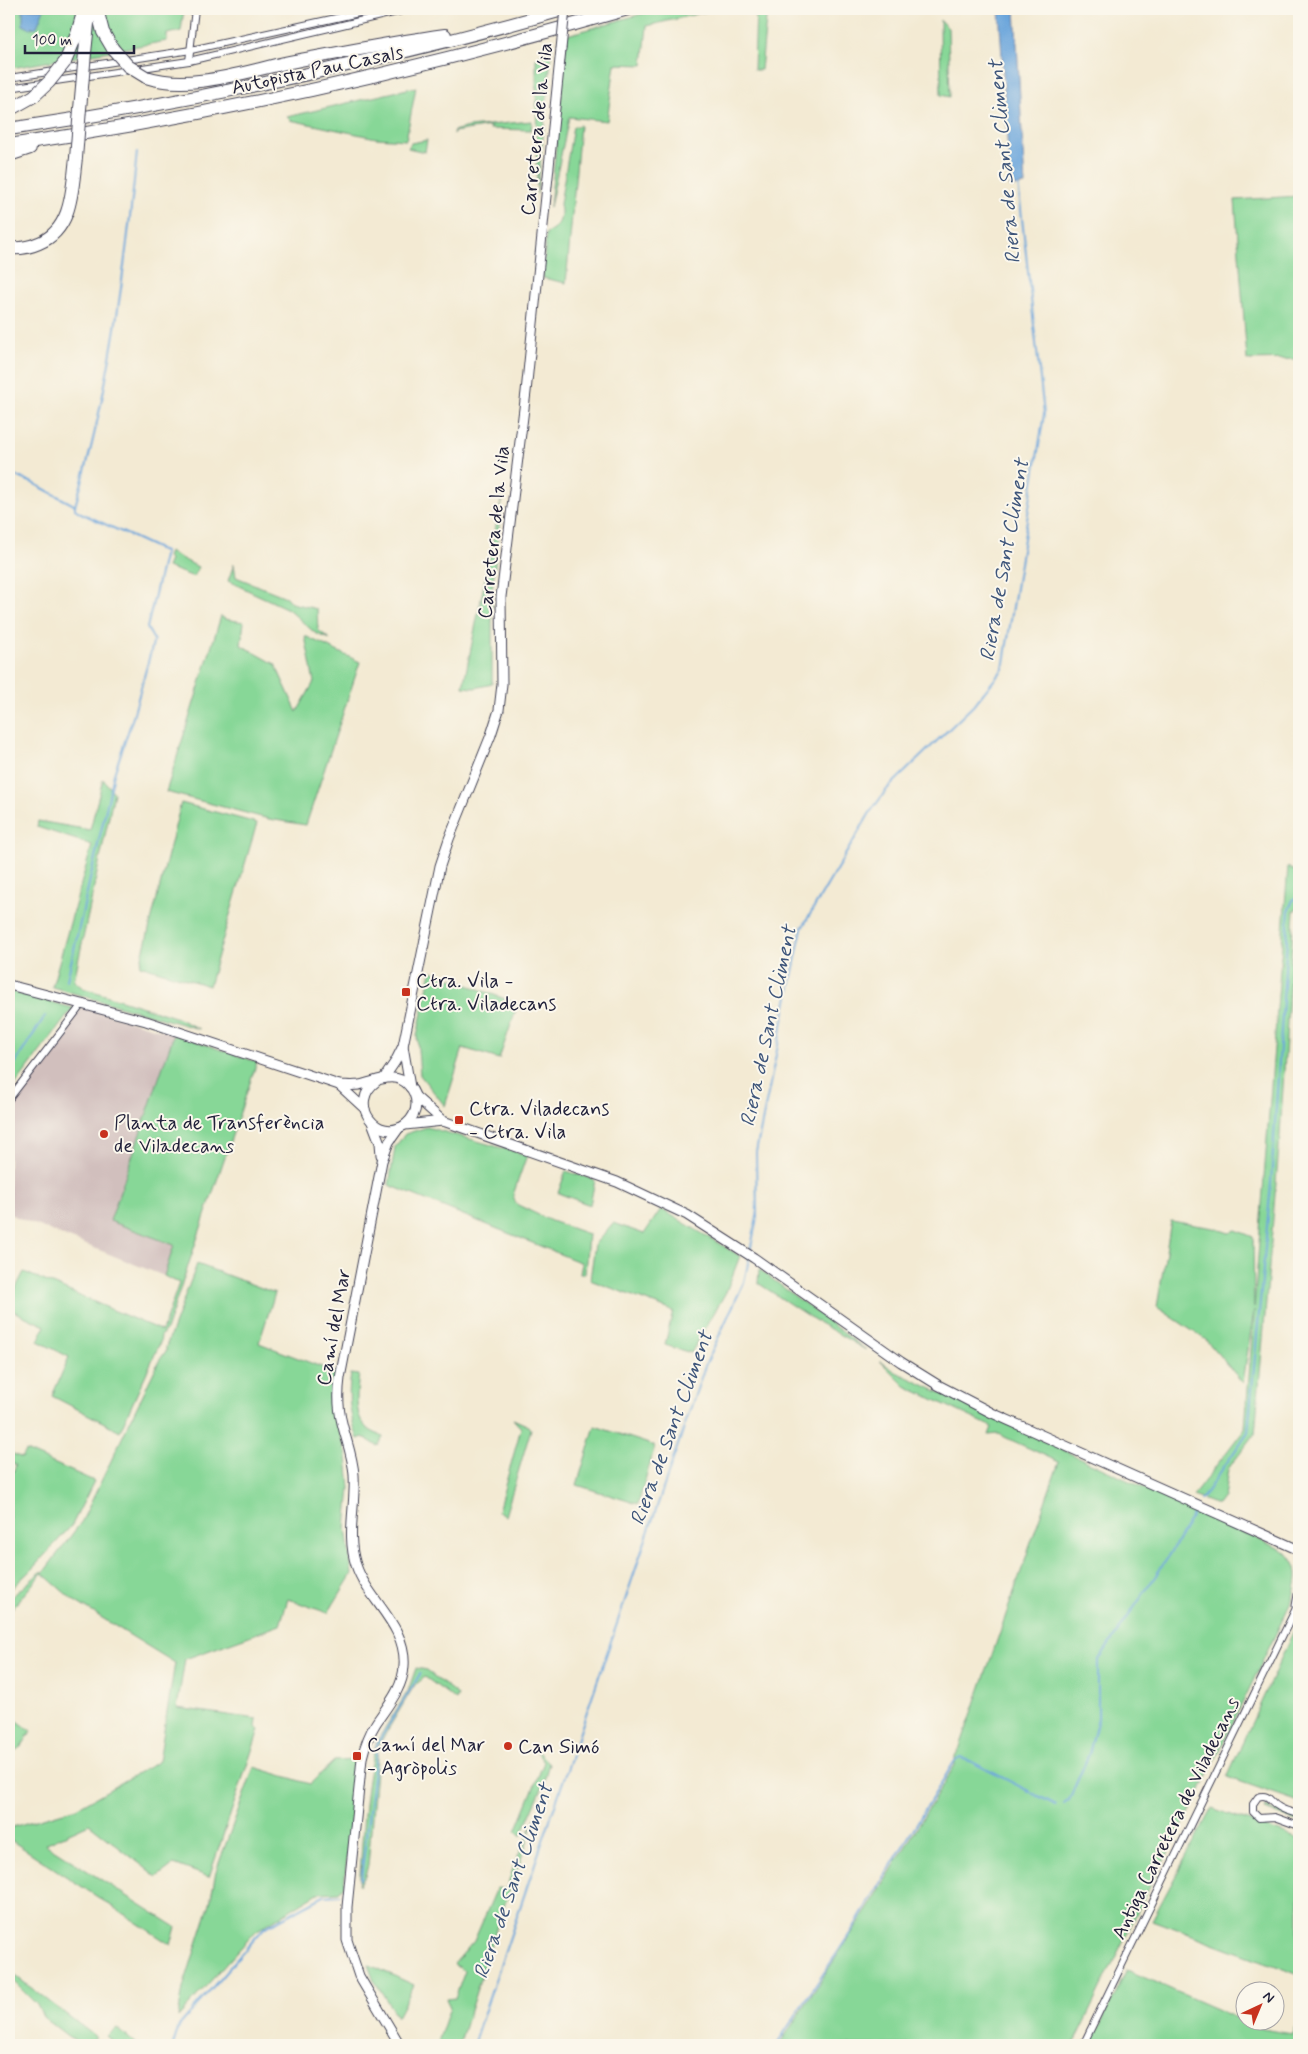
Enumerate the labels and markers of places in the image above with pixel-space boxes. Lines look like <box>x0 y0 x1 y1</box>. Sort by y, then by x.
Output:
place label: Ctra. Vila - Ctra. Viladecans <box>416 968 557 1018</box>
marker: Ctra. Vila - Ctra. Viladecans <box>400 986 412 998</box>
place label: Ctra. Viladecans - Ctra. Vila <box>469 1096 610 1146</box>
place label: Planta de Transferència de Viladecans <box>114 1110 324 1160</box>
marker: Ctra. Viladecans - Ctra. Vila <box>453 1114 465 1126</box>
marker: Planta de Transferència de Viladecans <box>98 1128 110 1140</box>
place label: Camí del Mar - Agròpolis <box>367 1732 485 1782</box>
place label: Can Simó <box>518 1734 599 1761</box>
marker: Can Simó <box>502 1740 514 1752</box>
marker: Camí del Mar - Agròpolis <box>351 1750 363 1762</box>

